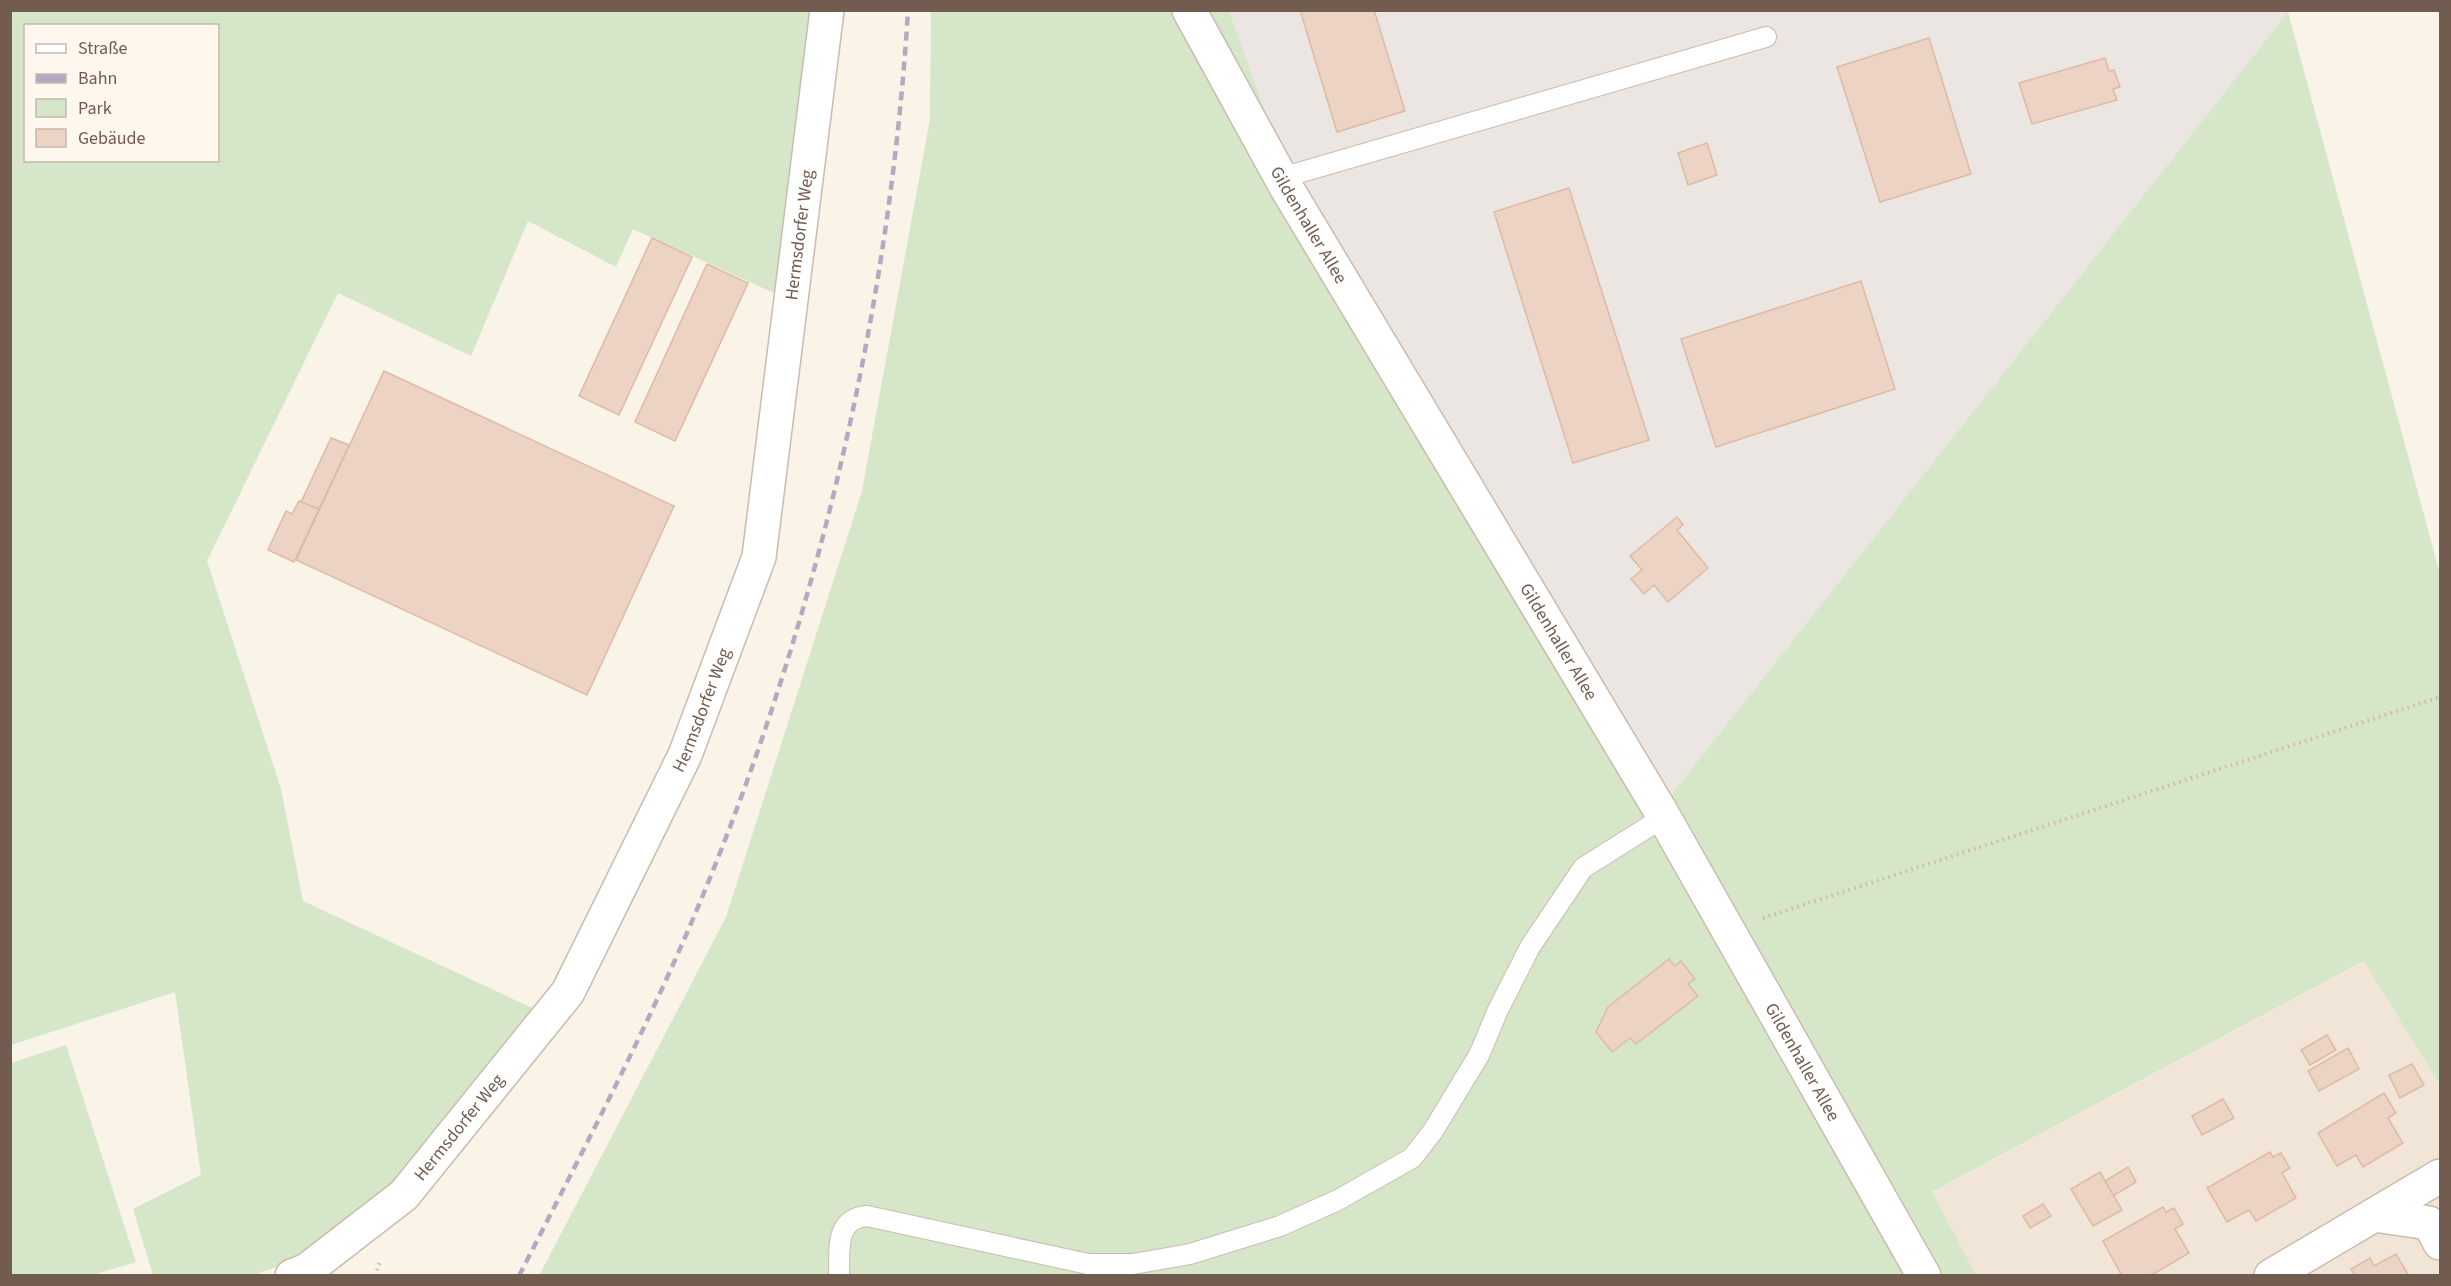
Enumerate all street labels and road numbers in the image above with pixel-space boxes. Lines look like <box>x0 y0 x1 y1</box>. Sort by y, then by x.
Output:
street label: Gildenhaller Allee <box>1264 162 1354 288</box>
street label: Hermsdorfer Weg <box>779 168 820 302</box>
street label: Gildenhaller Allee <box>1514 578 1604 705</box>
street label: Hermsdorfer Weg <box>666 644 736 776</box>
street label: Gildenhaller Allee <box>1759 998 1846 1126</box>
street label: Hermsdorfer Weg <box>408 1068 510 1186</box>

